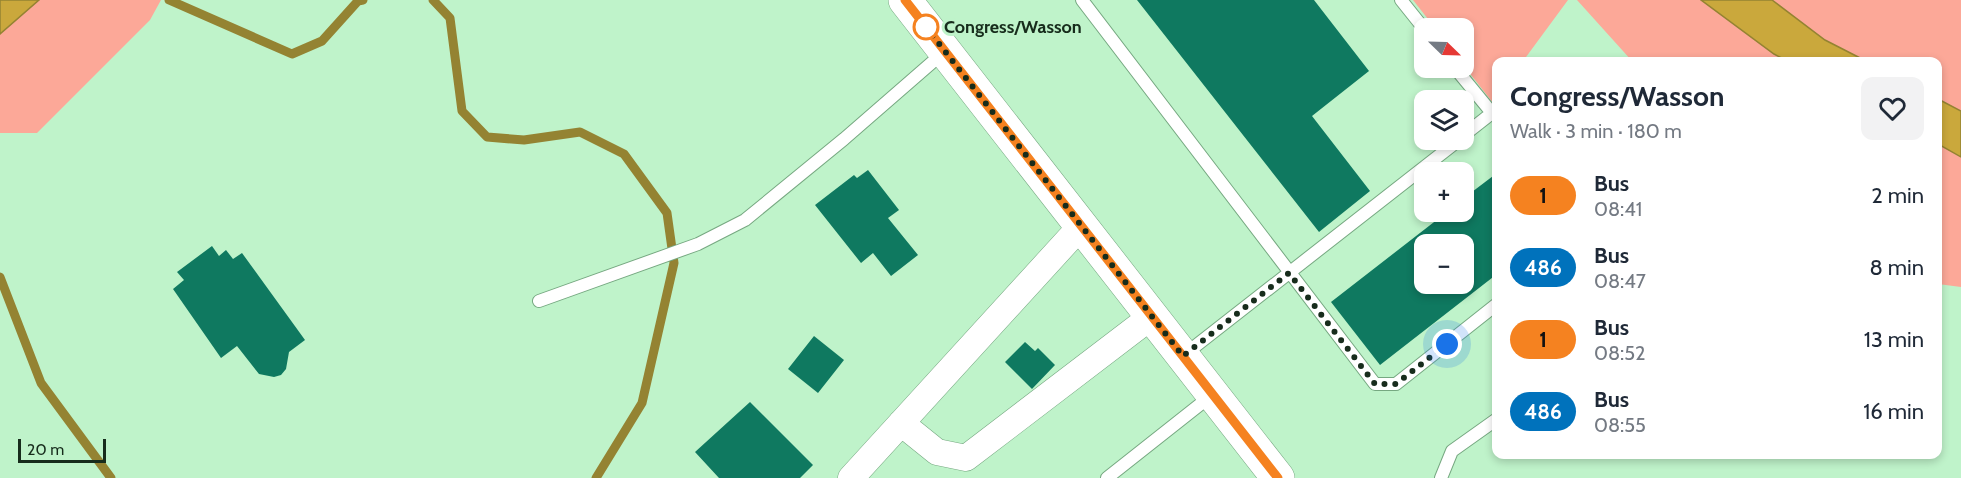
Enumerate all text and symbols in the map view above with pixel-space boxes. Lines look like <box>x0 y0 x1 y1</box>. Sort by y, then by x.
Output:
marker: Congress/Wasson <box>913 14 939 40</box>
place label: Congress/Wasson <box>944 16 1082 38</box>
north arrow <box>1414 18 1474 78</box>
map controls <box>1414 18 1474 294</box>
button: heart <box>1861 77 1924 140</box>
text: Congress/Wasson <box>1510 79 1724 113</box>
button: layers <box>1414 90 1474 150</box>
text: Walk · 3 min · 180 m <box>1510 119 1682 143</box>
button: + <box>1414 162 1474 222</box>
text: Bus <box>1594 170 1629 197</box>
text: 2 min <box>1871 182 1924 209</box>
text: 1 <box>1539 183 1547 208</box>
text: 08:41 <box>1594 197 1642 221</box>
button: − <box>1414 234 1474 294</box>
text: Bus <box>1594 242 1629 269</box>
text: 8 min <box>1869 254 1924 281</box>
text: 486 <box>1524 255 1562 280</box>
text: 08:47 <box>1594 269 1646 293</box>
text: Bus <box>1594 314 1629 341</box>
text: 13 min <box>1864 326 1924 353</box>
text: 1 <box>1539 327 1547 352</box>
your location <box>1432 329 1462 359</box>
text: 08:52 <box>1594 341 1646 365</box>
text: Bus <box>1594 386 1629 413</box>
text: 16 min <box>1863 398 1924 425</box>
text: 486 <box>1524 399 1562 424</box>
text: 08:55 <box>1594 413 1646 437</box>
scale bar <box>18 436 106 464</box>
text: 20 m <box>27 440 64 459</box>

